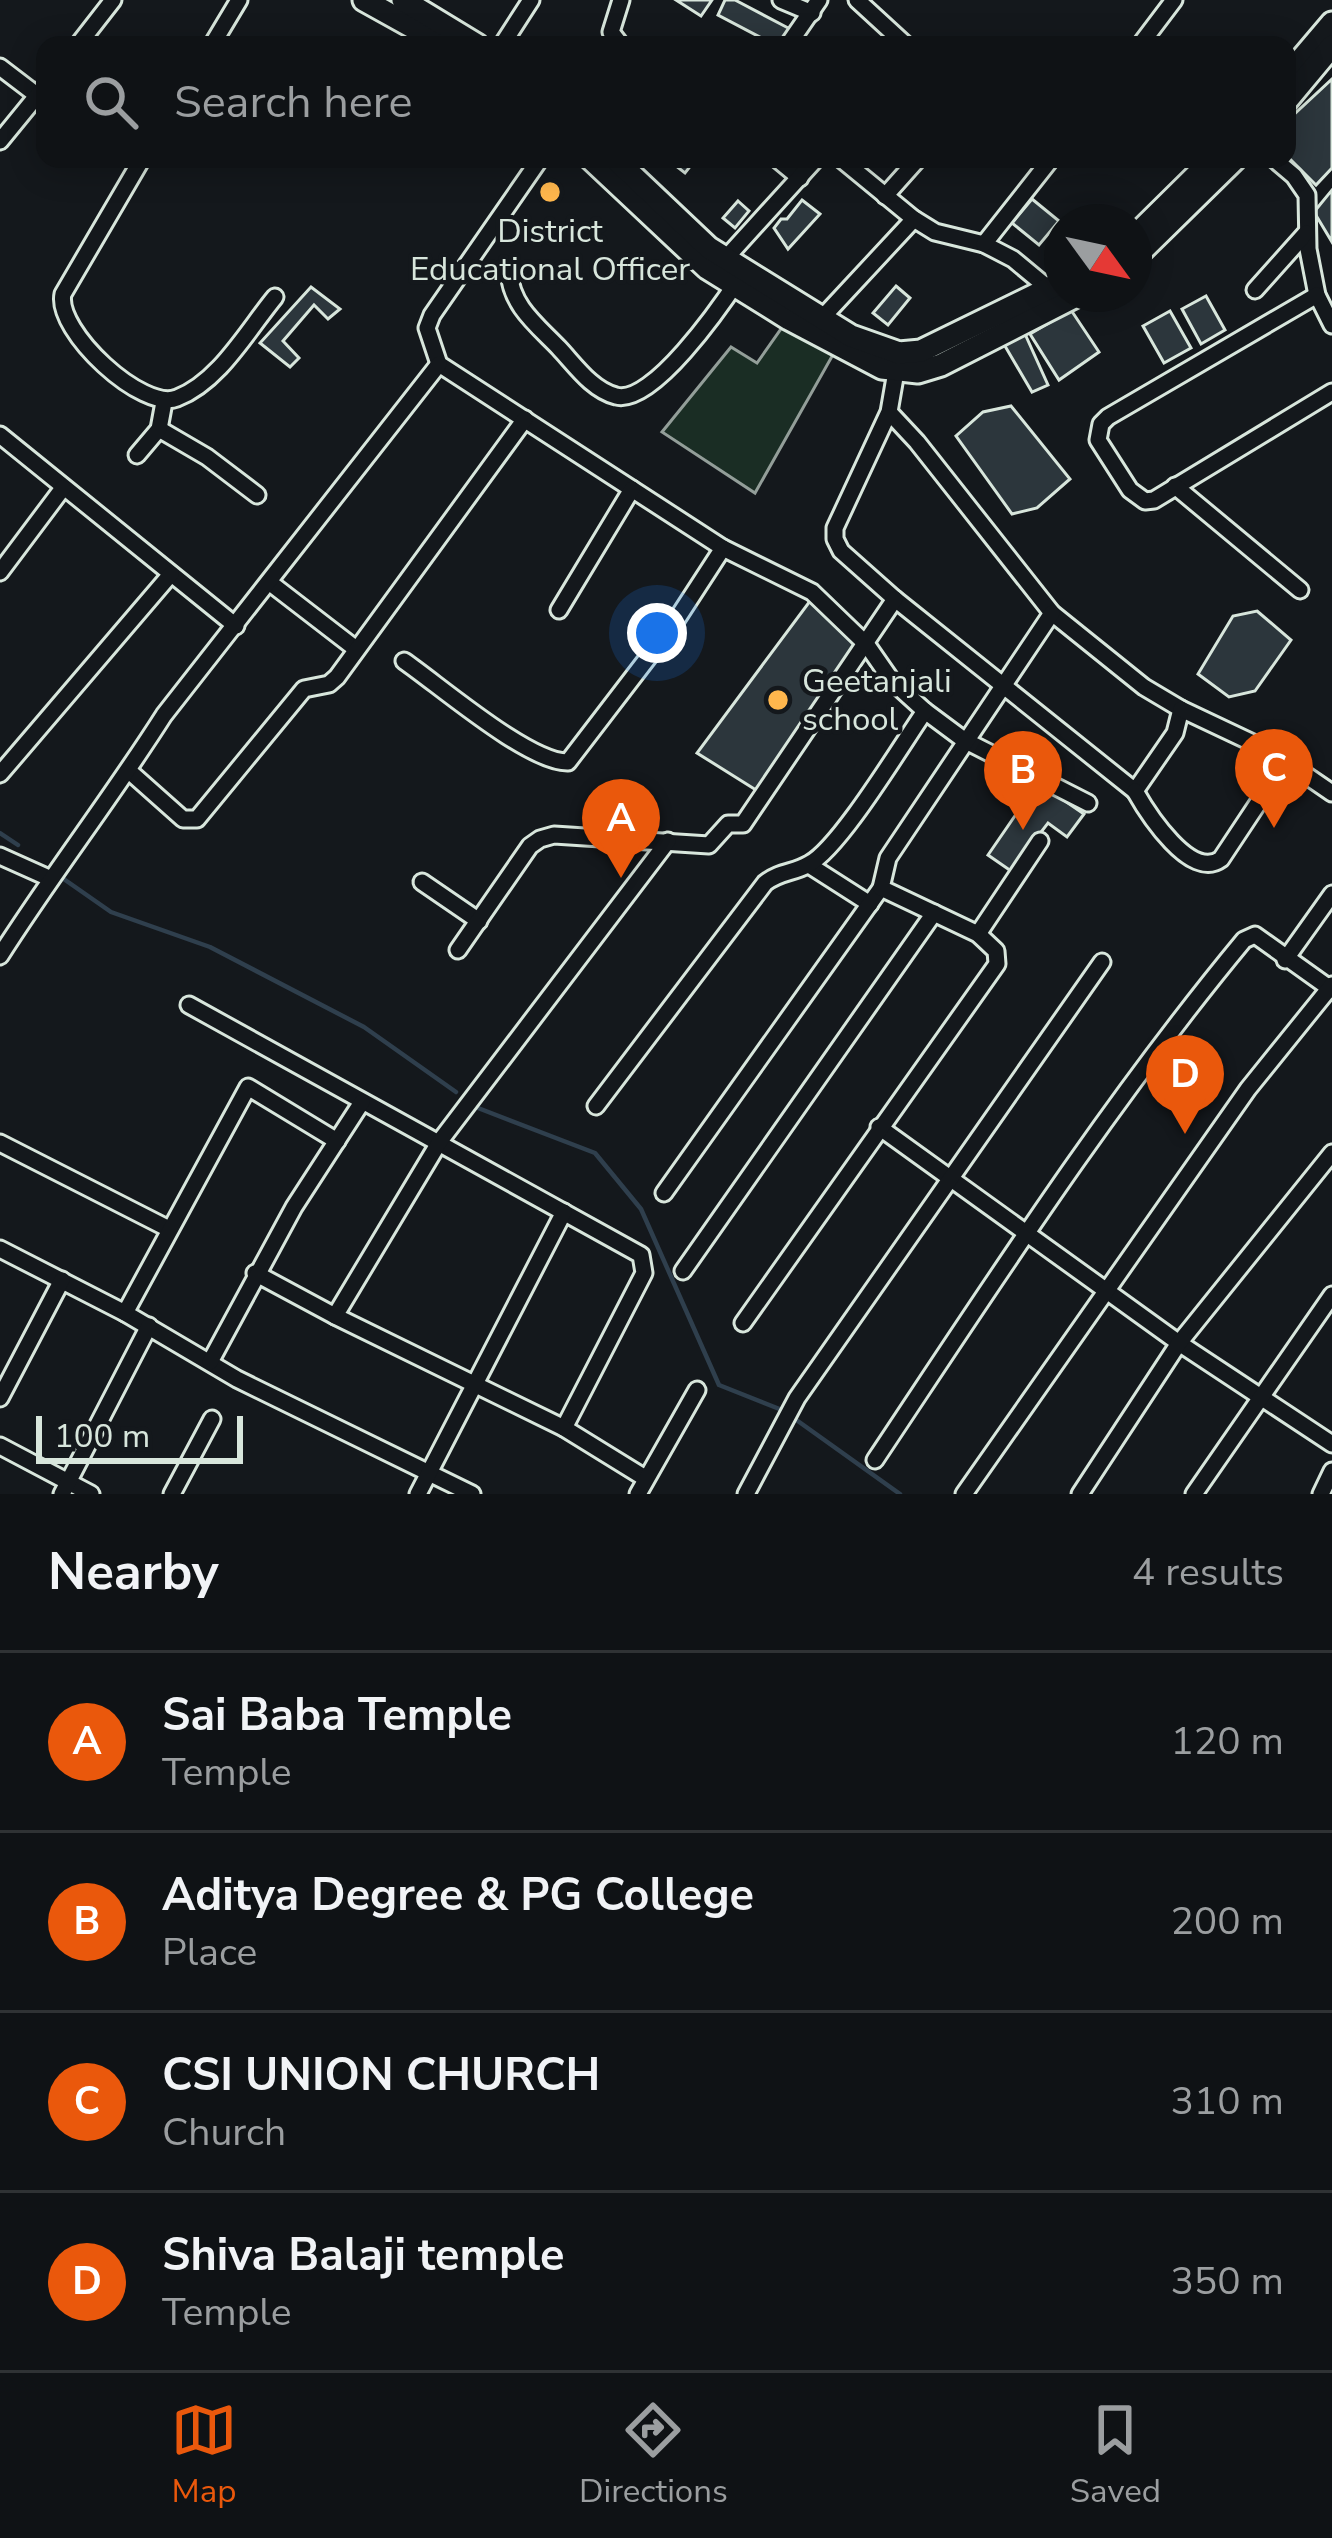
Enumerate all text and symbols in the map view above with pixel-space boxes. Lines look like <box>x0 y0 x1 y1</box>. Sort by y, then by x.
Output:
search box <box>36 36 1296 168</box>
icon: search <box>78 69 144 135</box>
text: Search here <box>174 72 413 133</box>
marker: District Educational Officer <box>537 179 563 205</box>
north arrow <box>1044 204 1152 312</box>
place label: District Educational Officer <box>410 209 690 292</box>
your location <box>627 603 687 663</box>
place label: Geetanjali school <box>802 659 952 742</box>
marker: Geetanjali school <box>765 687 791 713</box>
pin: C <box>1235 729 1313 828</box>
pin: B <box>984 731 1062 830</box>
pin: A <box>582 779 660 878</box>
pin: D <box>1146 1035 1224 1134</box>
scale bar <box>36 1410 243 1463</box>
text: 100 m <box>54 1414 150 1459</box>
text: Nearby <box>48 1537 219 1607</box>
text: 4 results <box>1132 1546 1284 1599</box>
text: Sai Baba Temple <box>162 1685 512 1746</box>
text: A <box>72 1715 102 1768</box>
text: 120 m <box>1170 1715 1284 1768</box>
text: Temple <box>162 1746 291 1799</box>
text: Aditya Degree & PG College <box>162 1865 754 1926</box>
text: B <box>74 1895 100 1948</box>
text: 200 m <box>1170 1895 1284 1948</box>
text: Place <box>162 1926 257 1979</box>
text: CSI UNION CHURCH <box>162 2045 600 2106</box>
text: C <box>74 2075 100 2128</box>
text: 310 m <box>1170 2075 1284 2128</box>
text: Church <box>162 2106 286 2159</box>
text: Shiva Balaji temple <box>162 2225 564 2286</box>
text: D <box>72 2255 102 2308</box>
text: 350 m <box>1170 2255 1284 2308</box>
text: Temple <box>162 2286 291 2339</box>
tab: Map <box>171 2397 237 2514</box>
tab: Directions <box>579 2397 728 2514</box>
tab: Saved <box>1070 2397 1161 2514</box>

